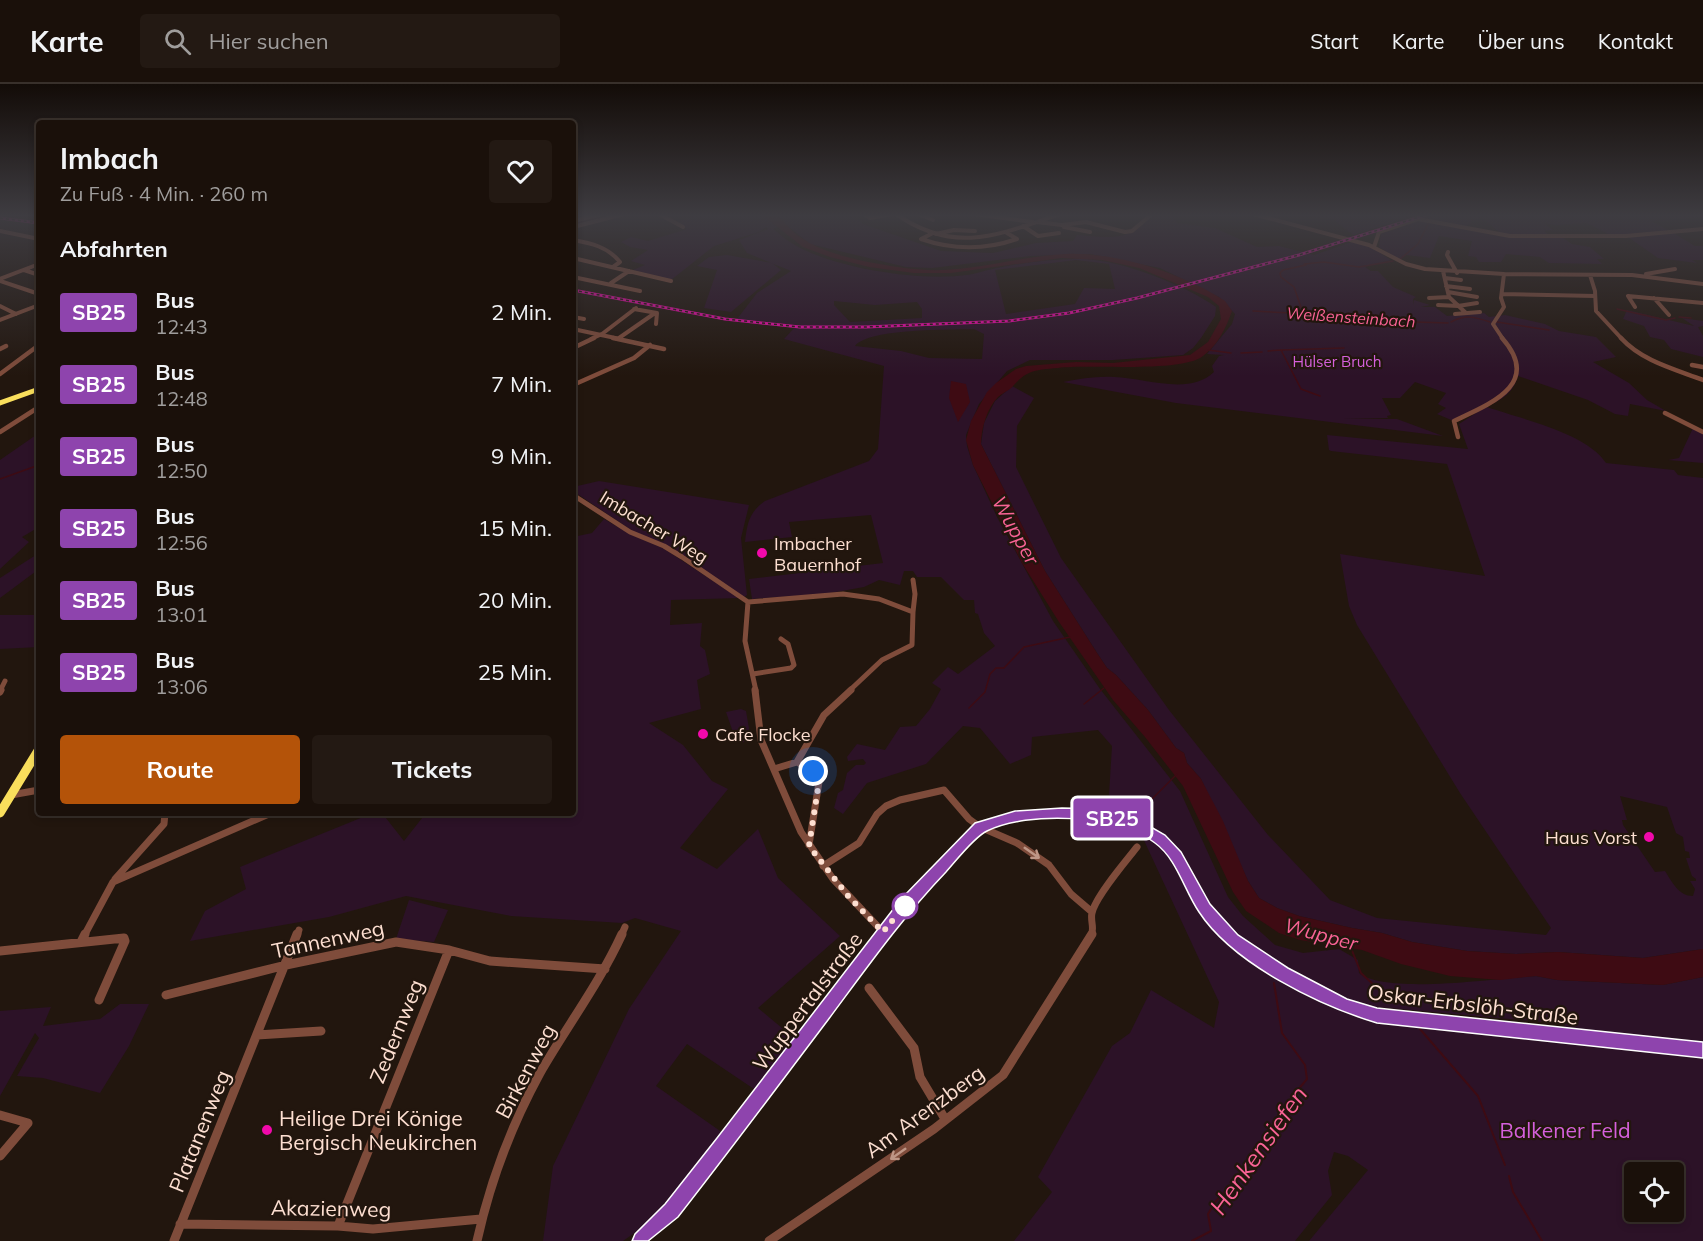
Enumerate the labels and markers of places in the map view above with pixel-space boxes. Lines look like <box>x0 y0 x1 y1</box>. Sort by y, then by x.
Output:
place label: Imbacher Bauernhof <box>774 532 862 576</box>
marker: Imbacher Bauernhof <box>755 546 769 560</box>
place label: Cafe Flocke <box>715 723 811 746</box>
marker: Cafe Flocke <box>696 727 710 741</box>
place label: Haus Vorst <box>1545 826 1637 849</box>
marker: Haus Vorst <box>1642 830 1656 844</box>
unlabelled marker <box>892 893 918 919</box>
place label: Heilige Drei Könige Bergisch Neukirchen <box>279 1105 477 1155</box>
marker: Heilige Drei Könige Bergisch Neukirchen <box>260 1123 274 1137</box>

